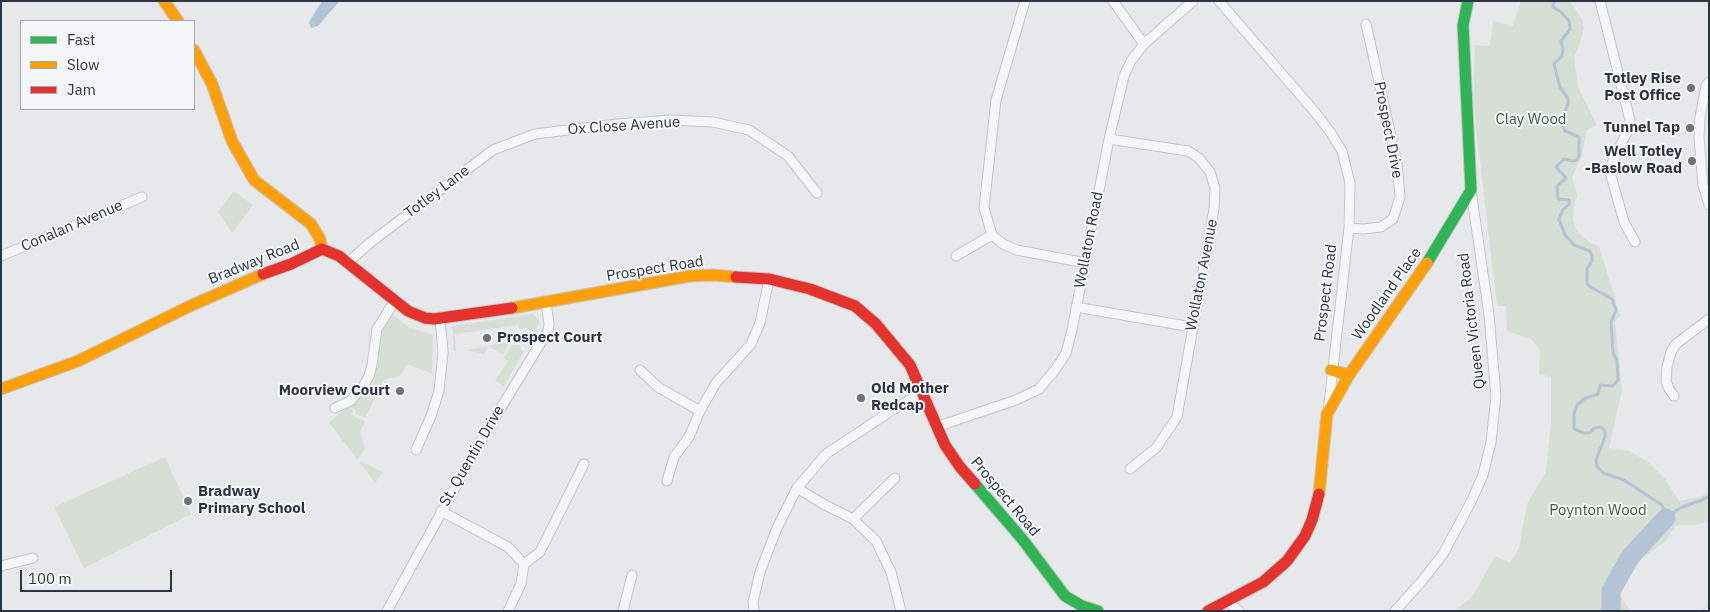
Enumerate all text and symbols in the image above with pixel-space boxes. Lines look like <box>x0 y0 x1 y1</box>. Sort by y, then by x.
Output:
legend <box>20 20 195 110</box>
text: Fast <box>67 30 95 49</box>
text: Slow <box>67 55 100 74</box>
place label: Totley Rise Post Office <box>1604 70 1681 105</box>
text: Jam <box>67 80 96 99</box>
street label: Prospect Drive <box>1370 80 1406 180</box>
marker: Totley Rise Post Office <box>1685 82 1697 94</box>
park label: Clay Wood <box>1496 111 1566 129</box>
street label: Ox Close Avenue <box>567 113 681 139</box>
place label: Tunnel Tap <box>1603 119 1680 137</box>
marker: Tunnel Tap <box>1684 122 1696 134</box>
place label: Well Totley -Baslow Road <box>1585 143 1682 178</box>
marker: Well Totley -Baslow Road <box>1686 155 1698 167</box>
street label: Totley Lane <box>401 162 473 222</box>
street label: Wollaton Road <box>1071 190 1107 290</box>
street label: Conalan Avenue <box>19 197 125 255</box>
street label: Wollaton Avenue <box>1182 218 1222 332</box>
street label: Bradway Road <box>206 236 302 288</box>
street label: Prospect Road <box>1311 243 1341 343</box>
street label: Woodland Place <box>1349 244 1425 344</box>
street label: Prospect Road <box>605 252 705 286</box>
street label: Queen Victoria Road <box>1455 252 1489 390</box>
place label: Prospect Court <box>497 329 602 347</box>
marker: Prospect Court <box>481 332 493 344</box>
place label: Old Mother Redcap <box>871 380 949 415</box>
place label: Moorview Court <box>279 382 390 400</box>
marker: Moorview Court <box>394 385 406 397</box>
marker: Old Mother Redcap <box>855 392 867 404</box>
street label: St. Quentin Drive <box>436 402 508 510</box>
street label: Prospect Road <box>967 454 1043 540</box>
place label: Bradway Primary School <box>198 483 305 518</box>
marker: Bradway Primary School <box>182 495 194 507</box>
park label: Poynton Wood <box>1549 502 1647 520</box>
scale bar <box>22 560 175 592</box>
text: 100 m <box>28 569 72 588</box>

